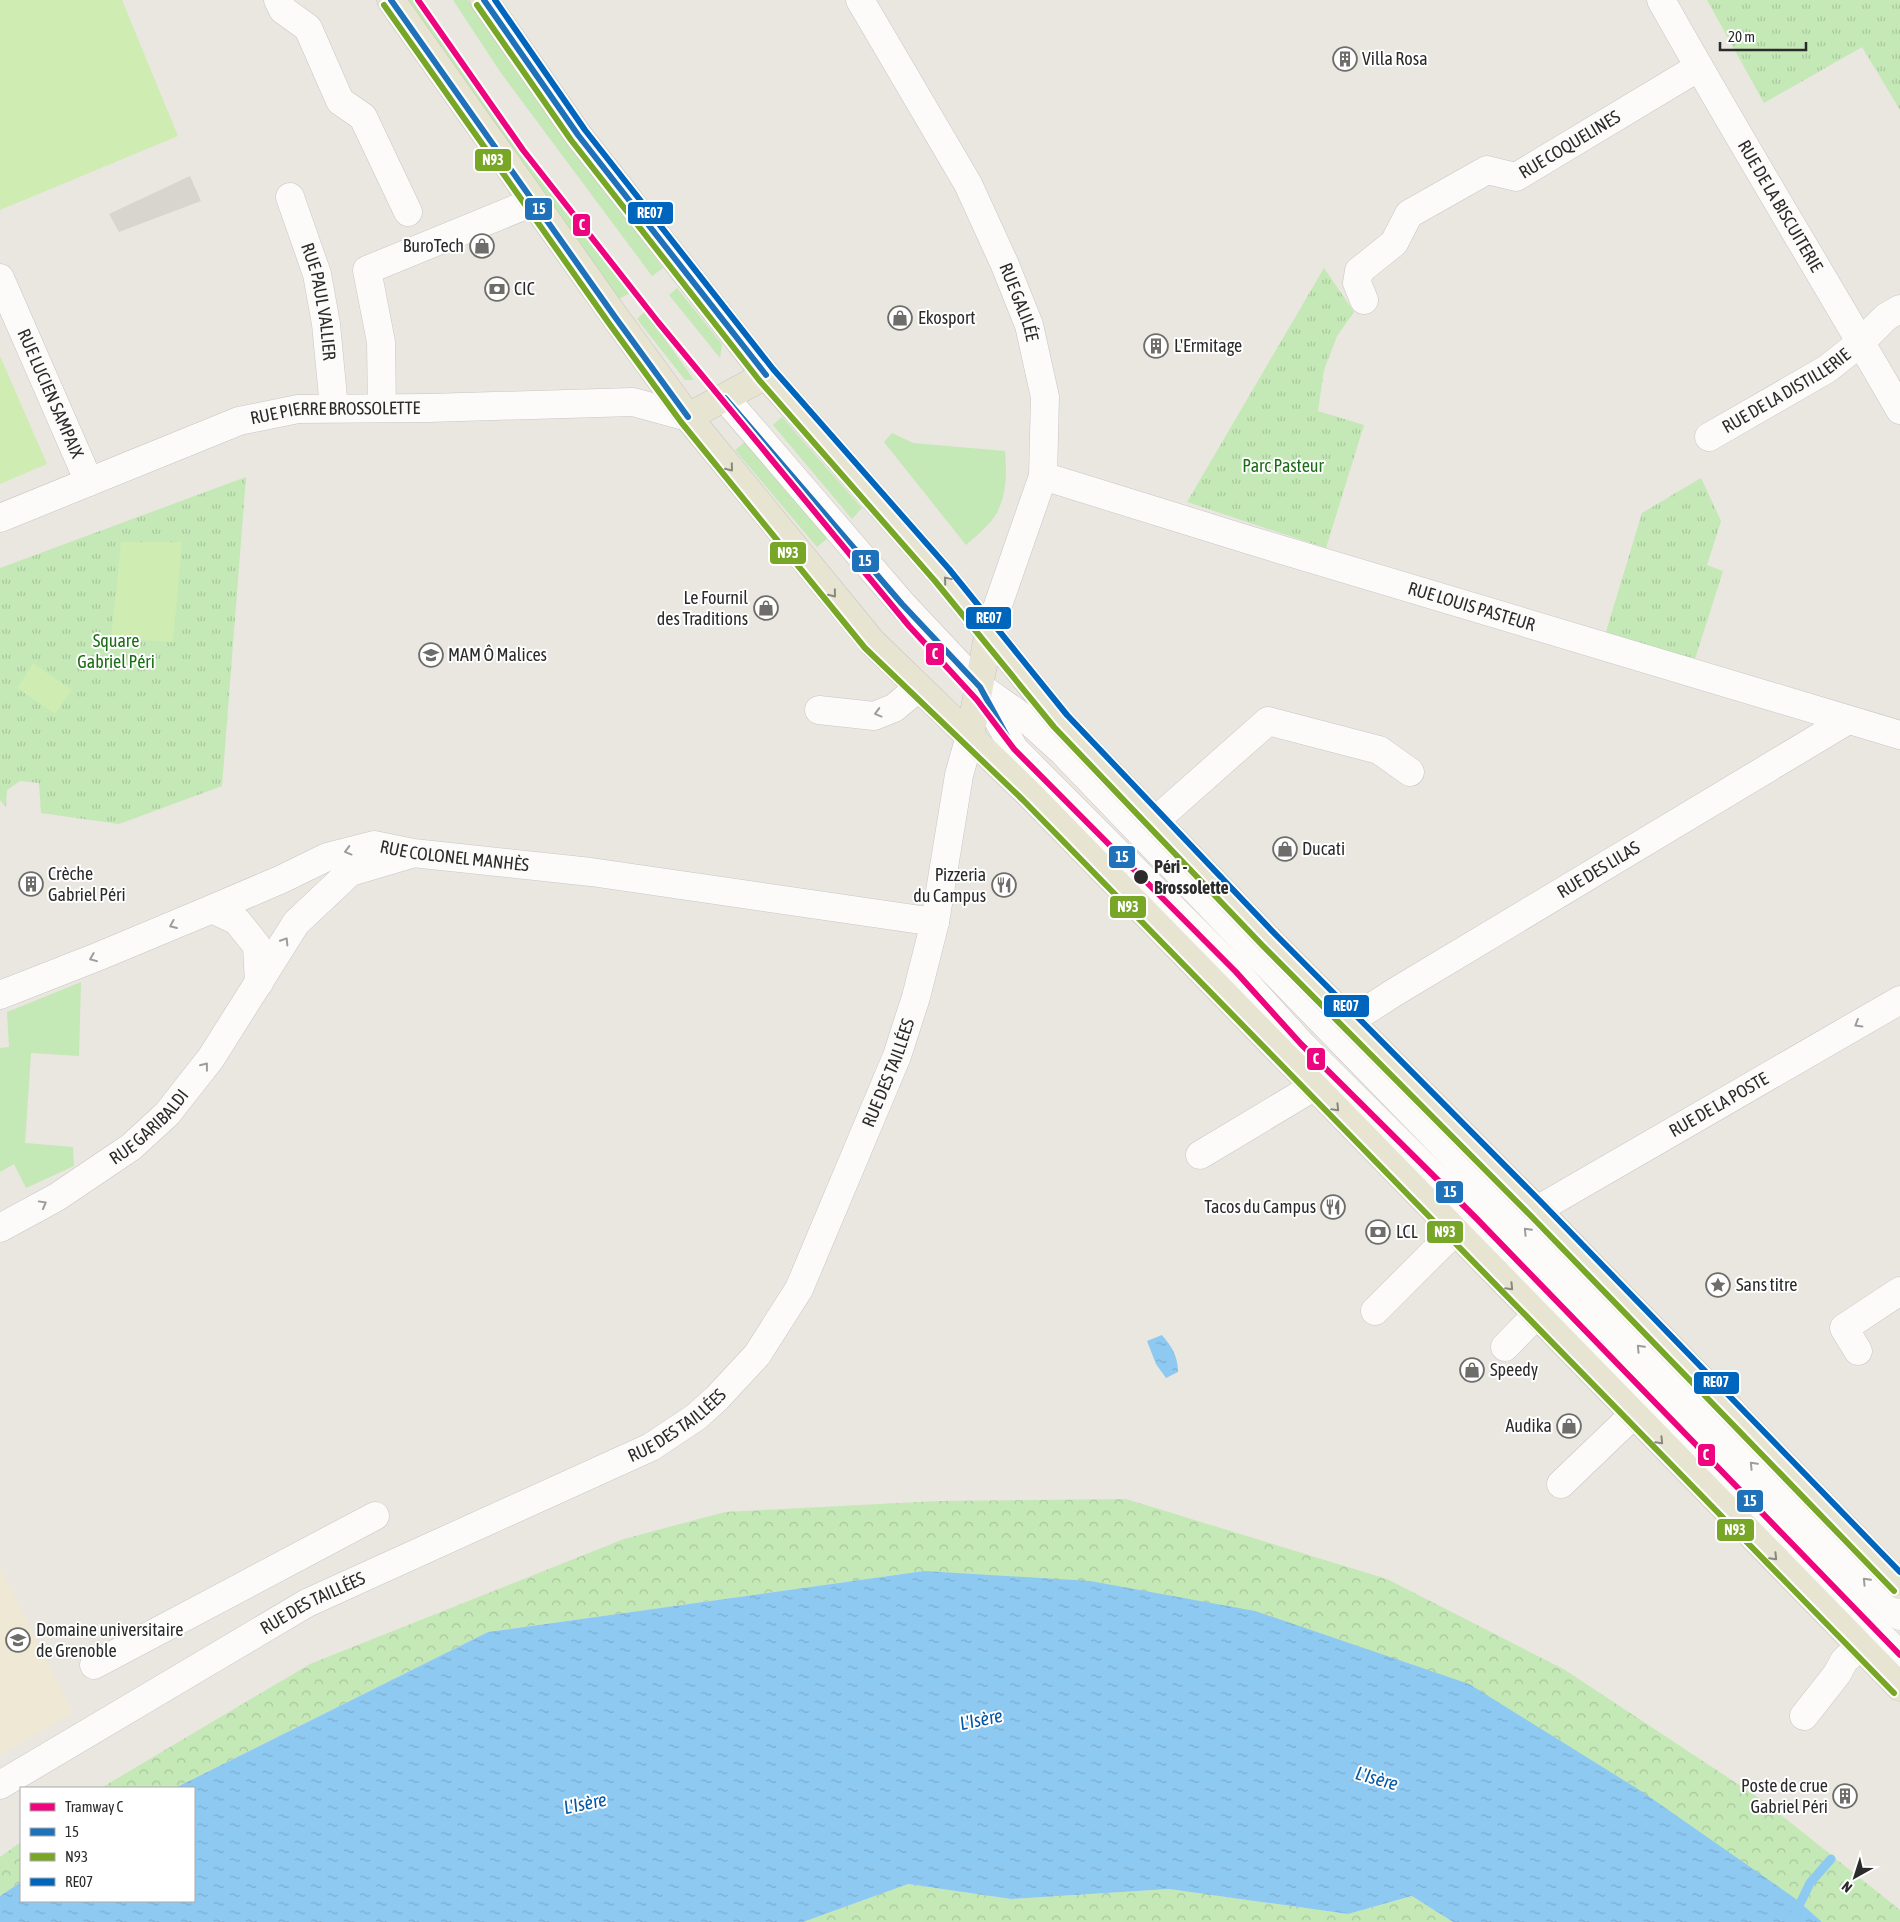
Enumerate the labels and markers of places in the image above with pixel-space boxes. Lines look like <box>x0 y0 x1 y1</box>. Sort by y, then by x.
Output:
building icon: Villa Rosa <box>1332 46 1358 72</box>
place label: Villa Rosa <box>1362 48 1428 69</box>
shop icon: BuroTech <box>469 233 495 259</box>
place label: BuroTech <box>403 235 464 256</box>
bank icon: CIC <box>484 276 510 302</box>
place label: CIC <box>514 278 535 299</box>
shop icon: Ekosport <box>887 305 913 331</box>
place label: Ekosport <box>918 307 975 328</box>
building icon: L'Ermitage <box>1143 333 1169 359</box>
place label: L'Ermitage <box>1174 335 1242 356</box>
place label: Le Fournil des Traditions <box>657 587 748 629</box>
shop icon: Le Fournil des Traditions <box>753 595 779 621</box>
school or university icon: MAM Ô Malices <box>418 642 444 668</box>
place label: MAM Ô Malices <box>448 644 547 665</box>
shop icon: Ducati <box>1272 836 1298 862</box>
place label: Ducati <box>1302 838 1345 859</box>
place label: Péri - Brossolette <box>1154 856 1229 898</box>
place label: Crèche Gabriel Péri <box>48 863 126 905</box>
place label: Pizzeria du Campus <box>913 864 986 906</box>
marker: Péri - Brossolette <box>1132 868 1150 886</box>
building icon: Crèche Gabriel Péri <box>18 871 44 897</box>
restaurant icon: Pizzeria du Campus <box>991 872 1017 898</box>
restaurant icon: Tacos du Campus <box>1320 1194 1346 1220</box>
place label: Tacos du Campus <box>1204 1196 1316 1217</box>
bank icon: LCL <box>1365 1219 1391 1245</box>
place label: LCL <box>1396 1221 1418 1242</box>
place icon: Sans titre <box>1705 1272 1731 1298</box>
place label: Sans titre <box>1736 1274 1797 1295</box>
shop icon: Speedy <box>1459 1357 1485 1383</box>
place label: Speedy <box>1490 1359 1538 1380</box>
shop icon: Audika <box>1556 1413 1582 1439</box>
place label: Audika <box>1506 1415 1552 1436</box>
place label: Domaine universitaire de Grenoble <box>36 1619 183 1661</box>
school or university icon: Domaine universitaire de Grenoble <box>5 1627 31 1653</box>
place label: Poste de crue Gabriel Péri <box>1741 1775 1828 1817</box>
building icon: Poste de crue Gabriel Péri <box>1832 1783 1858 1809</box>

